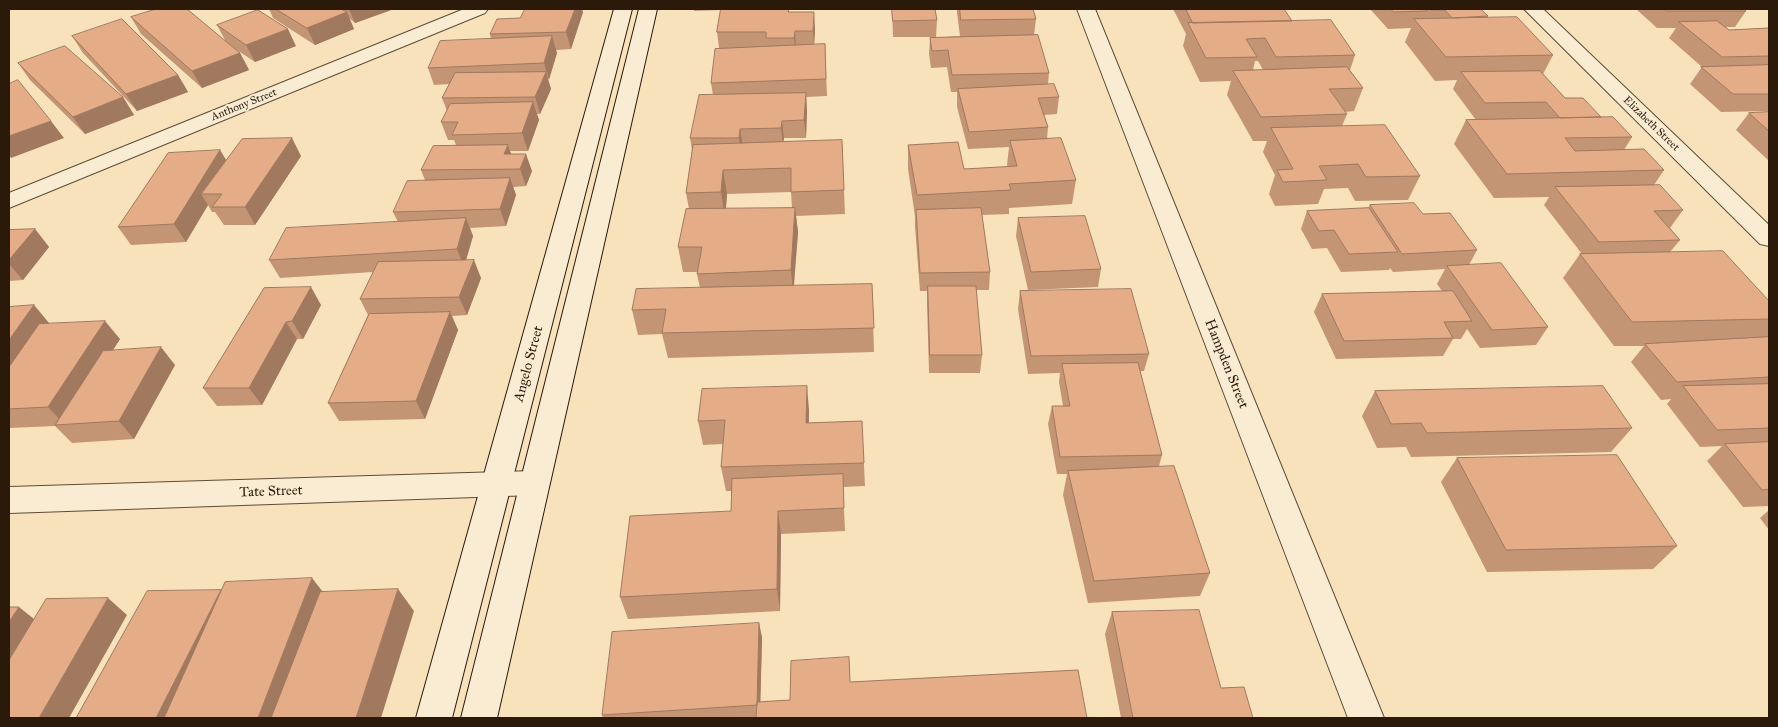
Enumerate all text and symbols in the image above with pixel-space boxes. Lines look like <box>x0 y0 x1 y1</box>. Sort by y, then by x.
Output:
street label: Anthony Street <box>209 86 279 124</box>
street label: Elizabeth Street <box>1620 94 1682 154</box>
street label: Hampden Street <box>1200 317 1252 411</box>
street label: Angelo Street <box>511 324 547 404</box>
street label: Tate Street <box>239 483 303 501</box>

